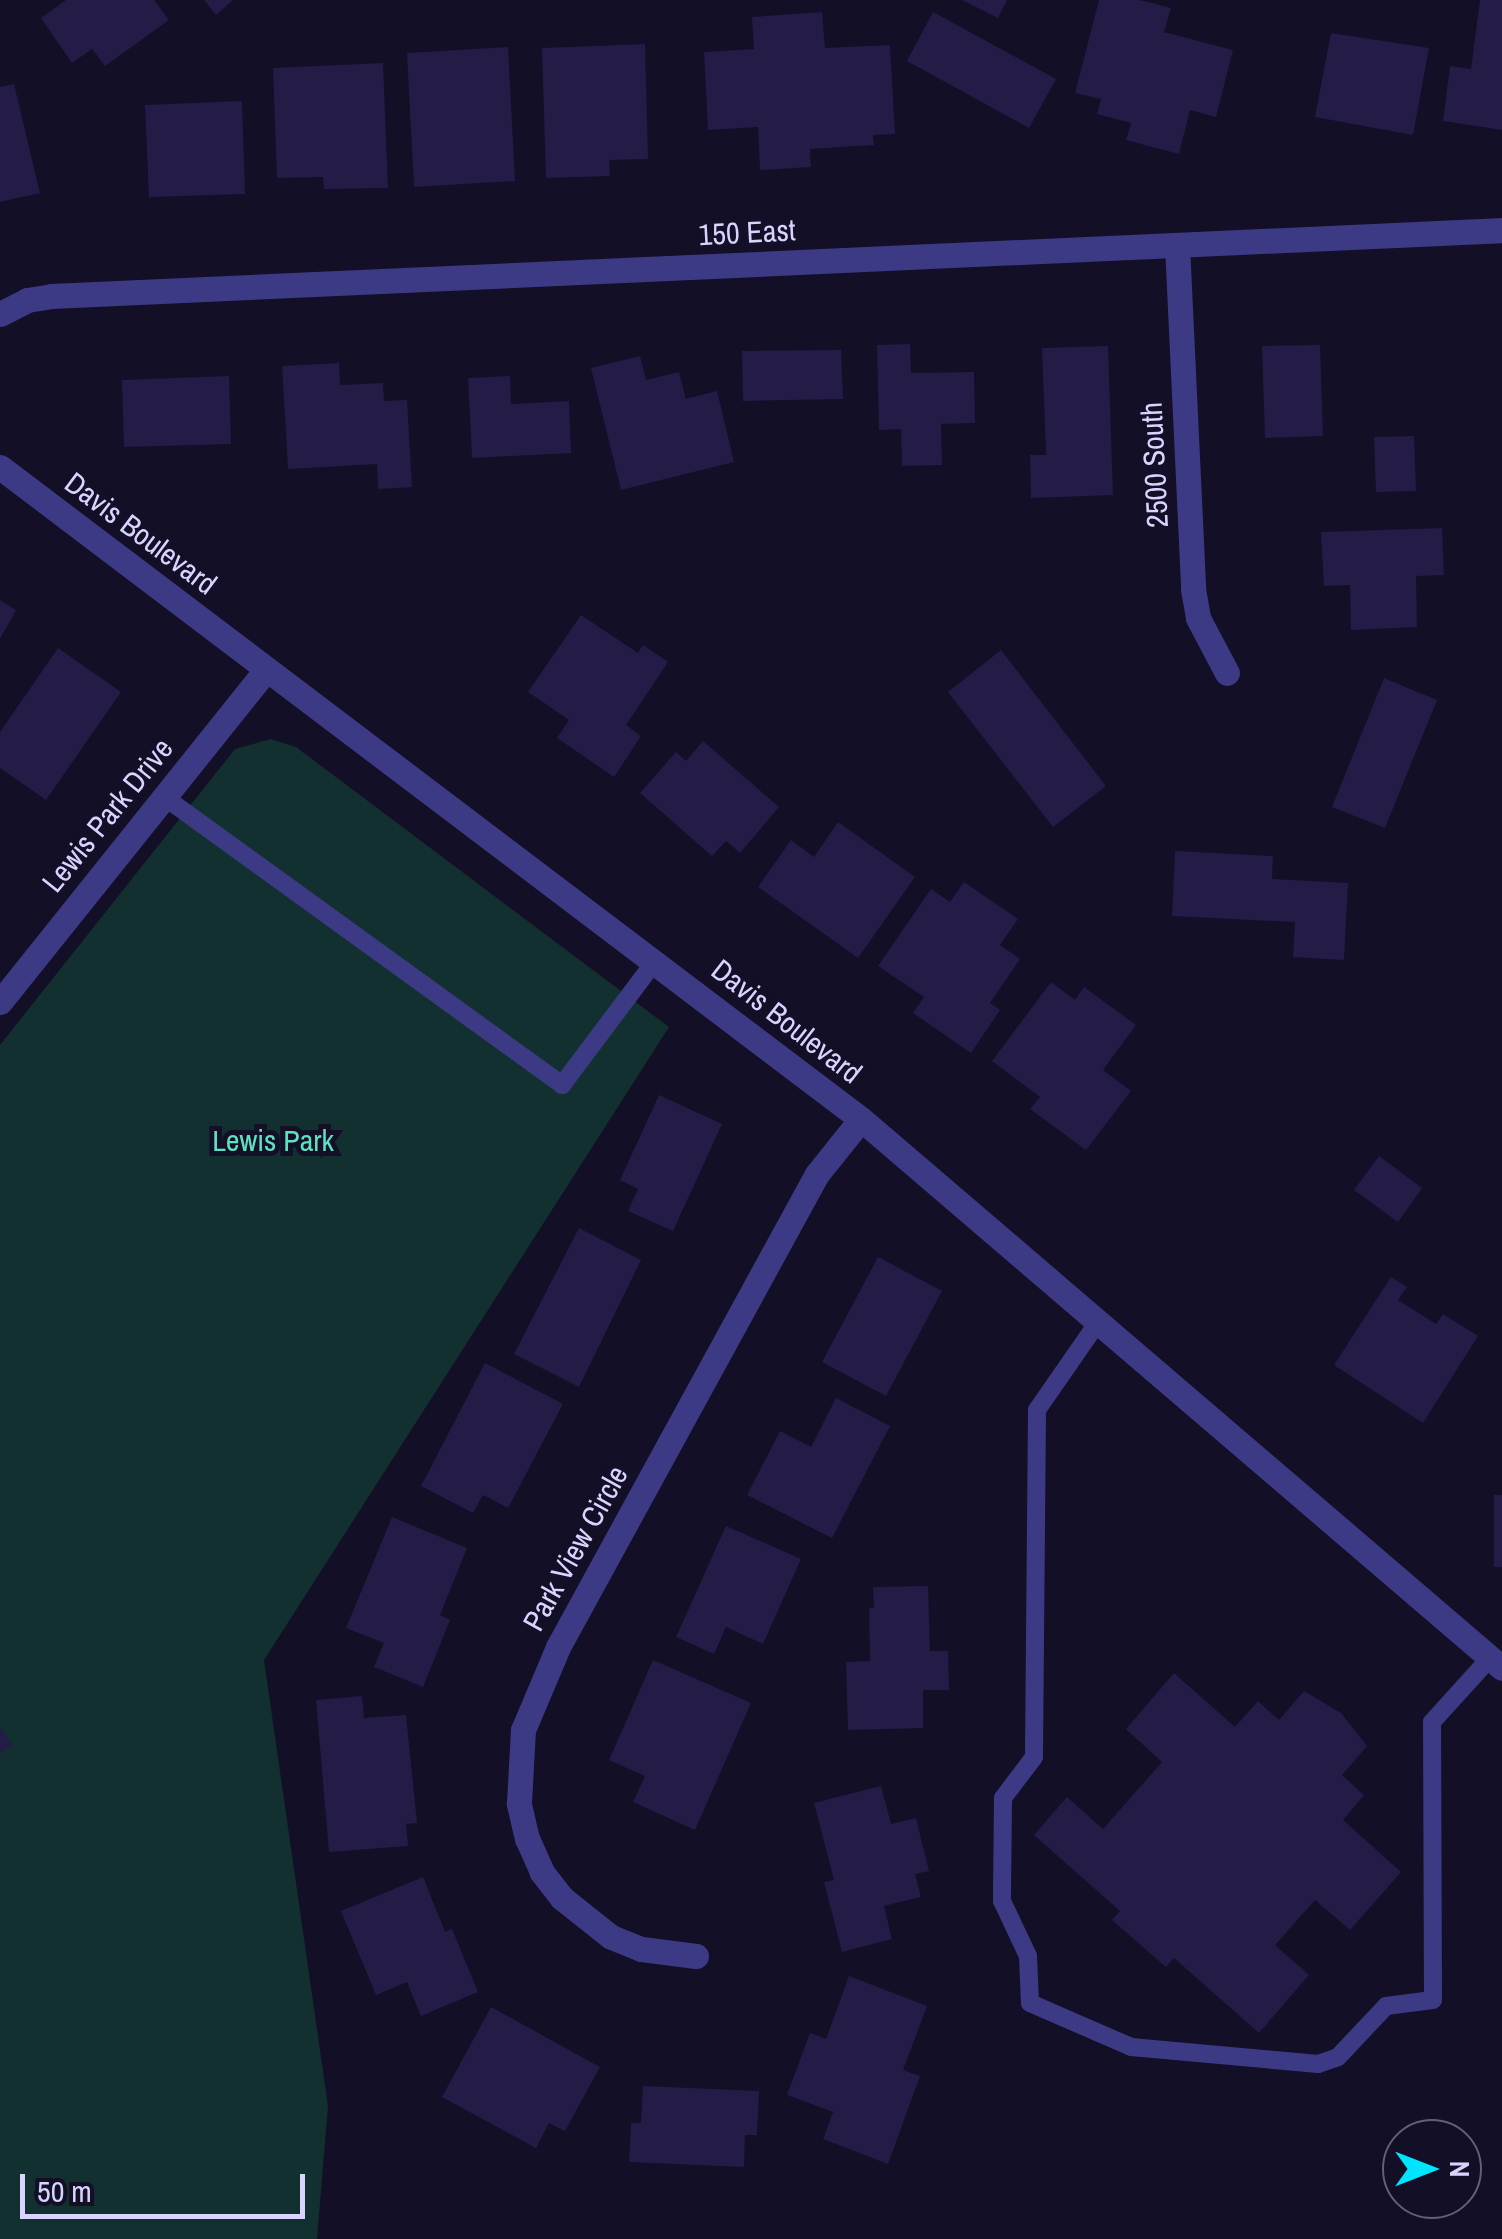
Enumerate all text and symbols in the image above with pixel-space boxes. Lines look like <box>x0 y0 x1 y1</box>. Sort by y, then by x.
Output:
street label: 150 East <box>698 211 796 253</box>
street label: 2500 South <box>1133 401 1175 529</box>
street label: Davis Boulevard <box>58 464 224 602</box>
street label: Lewis Park Drive <box>34 731 180 899</box>
street label: Davis Boulevard <box>705 951 869 1091</box>
park label: Lewis Park <box>212 1122 334 1158</box>
street label: Park View Circle <box>515 1459 635 1637</box>
north arrow <box>1382 2119 1482 2219</box>
scale bar <box>25 2154 310 2216</box>
text: N <box>1441 2161 1479 2177</box>
text: 50 m <box>37 2171 92 2211</box>

